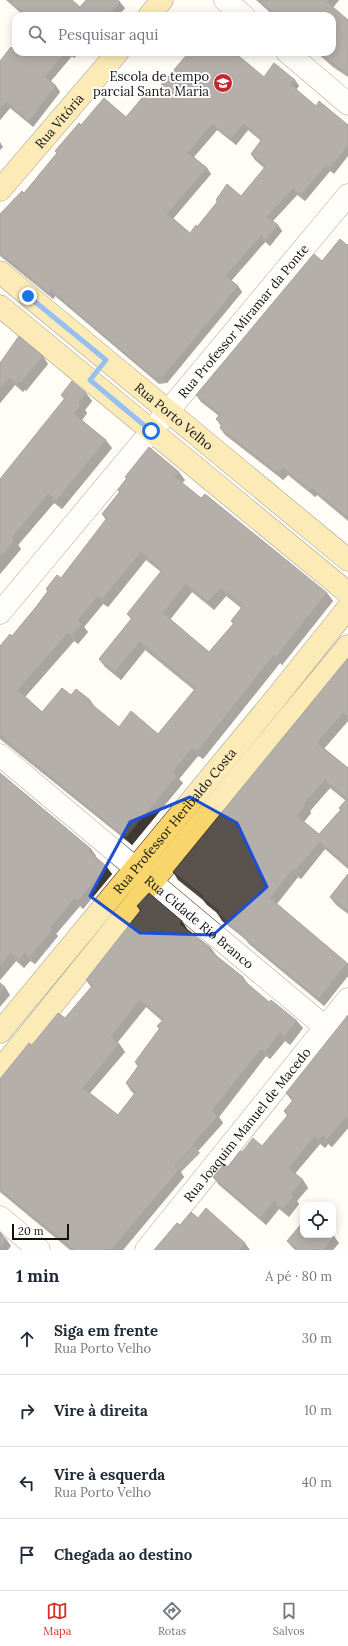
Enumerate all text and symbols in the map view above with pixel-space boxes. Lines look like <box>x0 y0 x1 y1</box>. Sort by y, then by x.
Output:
search box <box>12 12 336 56</box>
icon: search <box>26 23 48 45</box>
text: Pesquisar aqui <box>58 25 158 44</box>
place label: Escola de tempo parcial Santa Maria <box>93 68 209 100</box>
school or university icon: Escola de tempo parcial Santa Maria <box>212 72 234 94</box>
street label: Rua Vitória <box>31 90 88 152</box>
street label: Rua Professor Miramar da Ponte <box>174 241 313 402</box>
route end <box>19 287 37 305</box>
street label: Rua Porto Velho <box>131 379 217 454</box>
route start <box>142 422 160 440</box>
street label: Rua Professor Heribaldo Costa <box>110 744 240 898</box>
street label: Rua Cidade Rio Branco <box>141 872 257 973</box>
street label: Rua Joaquim Manuel de Macedo <box>180 1044 315 1206</box>
map controls <box>300 1202 336 1238</box>
button: locate <box>300 1202 336 1238</box>
scale bar <box>12 1222 69 1241</box>
text: 20 m <box>18 1224 43 1238</box>
text: 1 min <box>16 1265 59 1287</box>
text: A pé · 80 m <box>265 1268 332 1285</box>
text: Siga em frente <box>54 1321 158 1340</box>
icon: ahead <box>16 1328 38 1350</box>
text: 30 m <box>302 1330 332 1347</box>
text: Rua Porto Velho <box>54 1340 151 1357</box>
icon: right <box>16 1400 38 1422</box>
text: Vire à direita <box>54 1401 148 1420</box>
text: 10 m <box>304 1402 332 1419</box>
text: Vire à esquerda <box>54 1465 165 1484</box>
icon: left <box>16 1472 38 1494</box>
text: 40 m <box>302 1474 332 1491</box>
text: Rua Porto Velho <box>54 1484 151 1501</box>
icon: arrive <box>16 1544 38 1566</box>
text: Chegada ao destino <box>54 1545 192 1564</box>
tab: Mapa <box>43 1600 71 1638</box>
tab: Rotas <box>158 1600 186 1638</box>
tab: Salvos <box>273 1600 305 1638</box>

